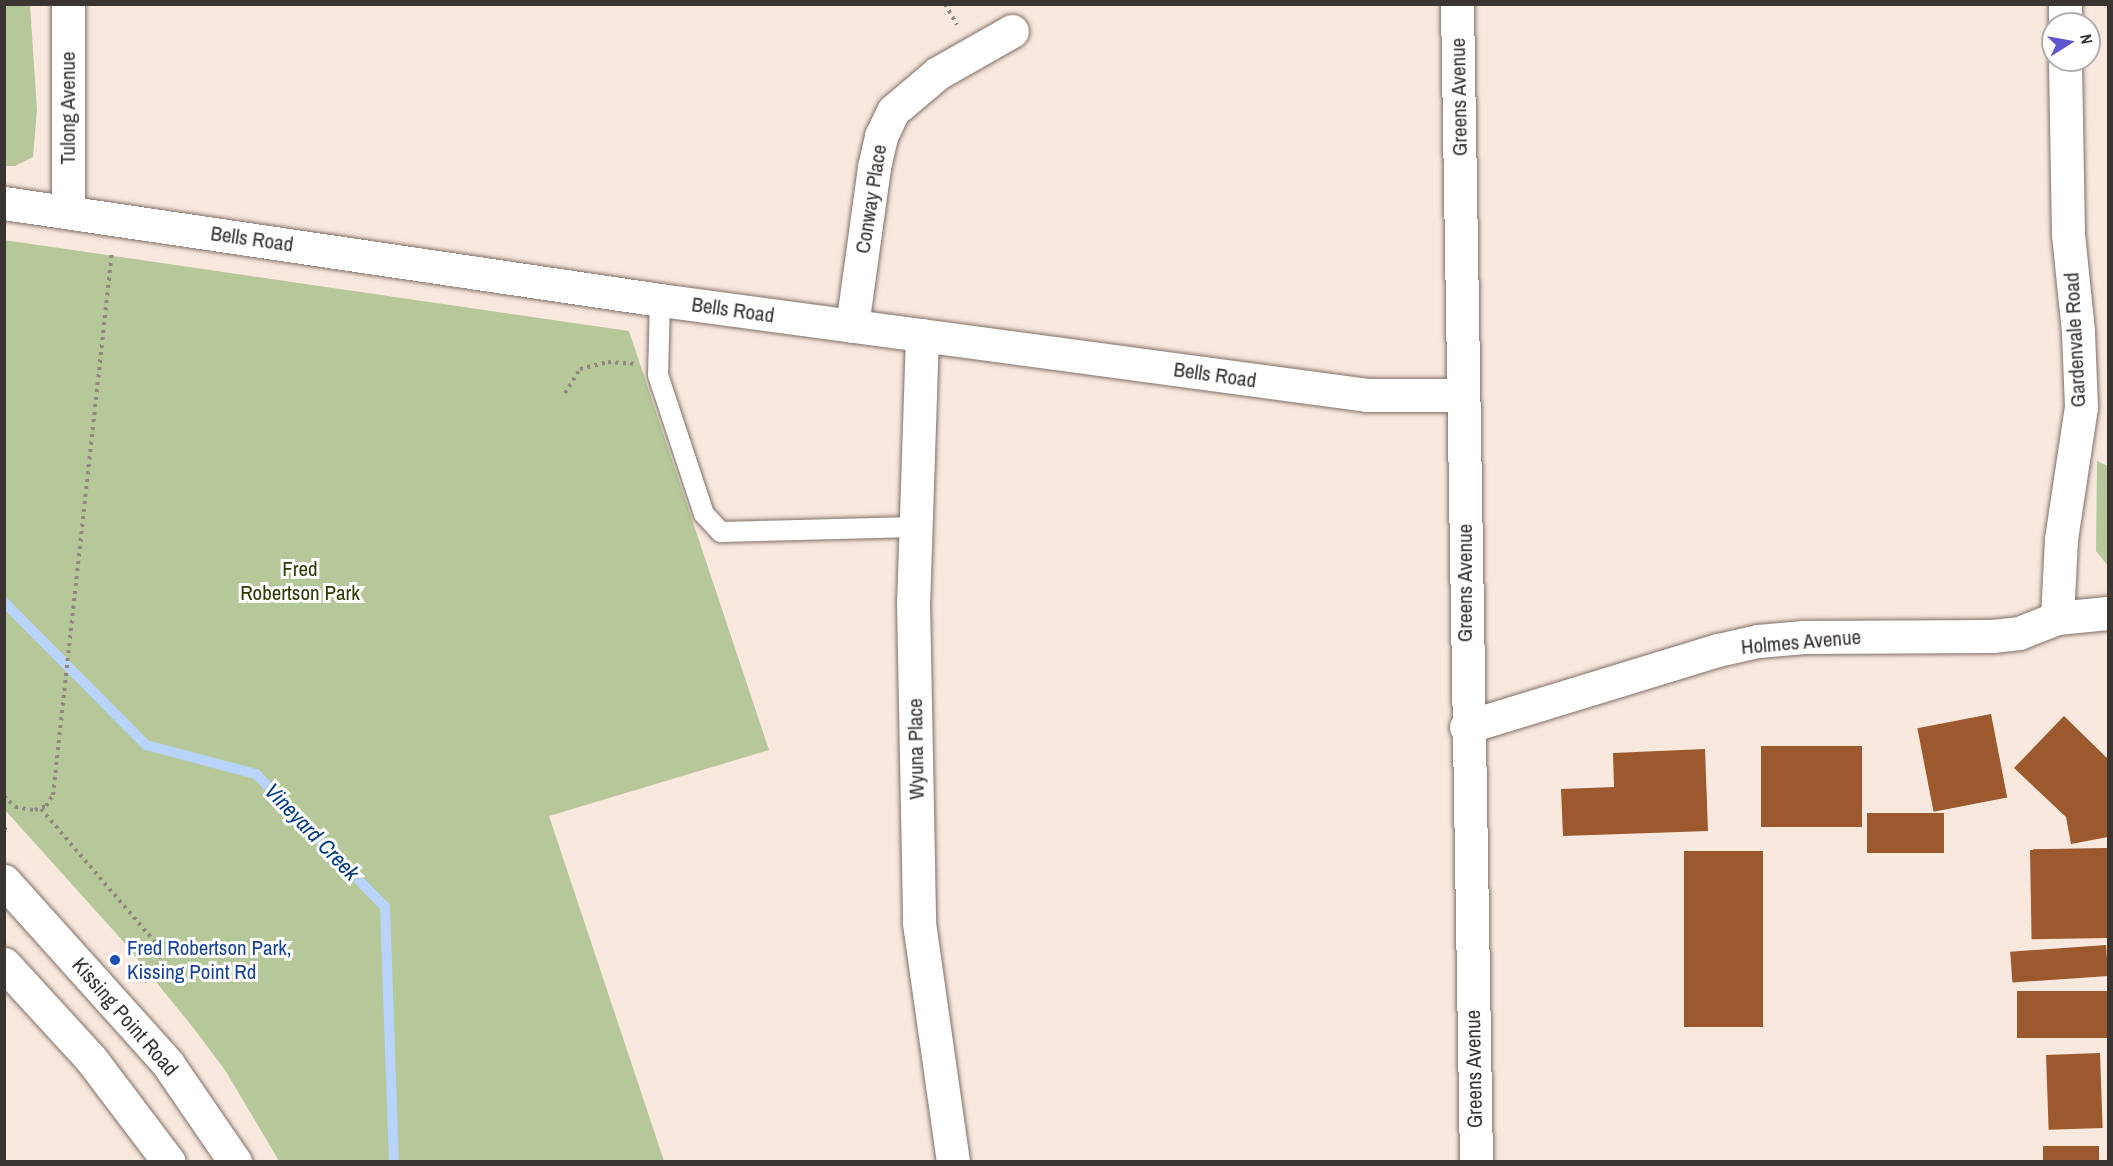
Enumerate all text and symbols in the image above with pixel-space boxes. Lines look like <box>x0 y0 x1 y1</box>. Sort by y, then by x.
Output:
north arrow <box>2041 12 2101 72</box>
text: N <box>2075 32 2098 46</box>
street label: Greens Avenue <box>1445 37 1473 157</box>
street label: Tulong Avenue <box>55 51 81 165</box>
street label: Conway Place <box>850 143 892 255</box>
street label: Bells Road <box>209 221 295 257</box>
street label: Gardenvale Road <box>2059 272 2091 408</box>
street label: Bells Road <box>690 292 776 328</box>
street label: Bells Road <box>1172 357 1258 393</box>
street label: Greens Avenue <box>1452 523 1478 643</box>
park label: Fred Robertson Park <box>240 556 360 606</box>
street label: Holmes Avenue <box>1740 624 1862 660</box>
street label: Wyuna Place <box>903 698 929 800</box>
water label: Vineyard Creek <box>259 778 365 886</box>
place label: Fred Robertson Park, Kissing Point Rd <box>127 935 292 985</box>
street label: Kissing Point Road <box>67 953 183 1081</box>
marker: Fred Robertson Park, Kissing Point Rd <box>108 953 122 967</box>
street label: Greens Avenue <box>1460 1009 1488 1129</box>

